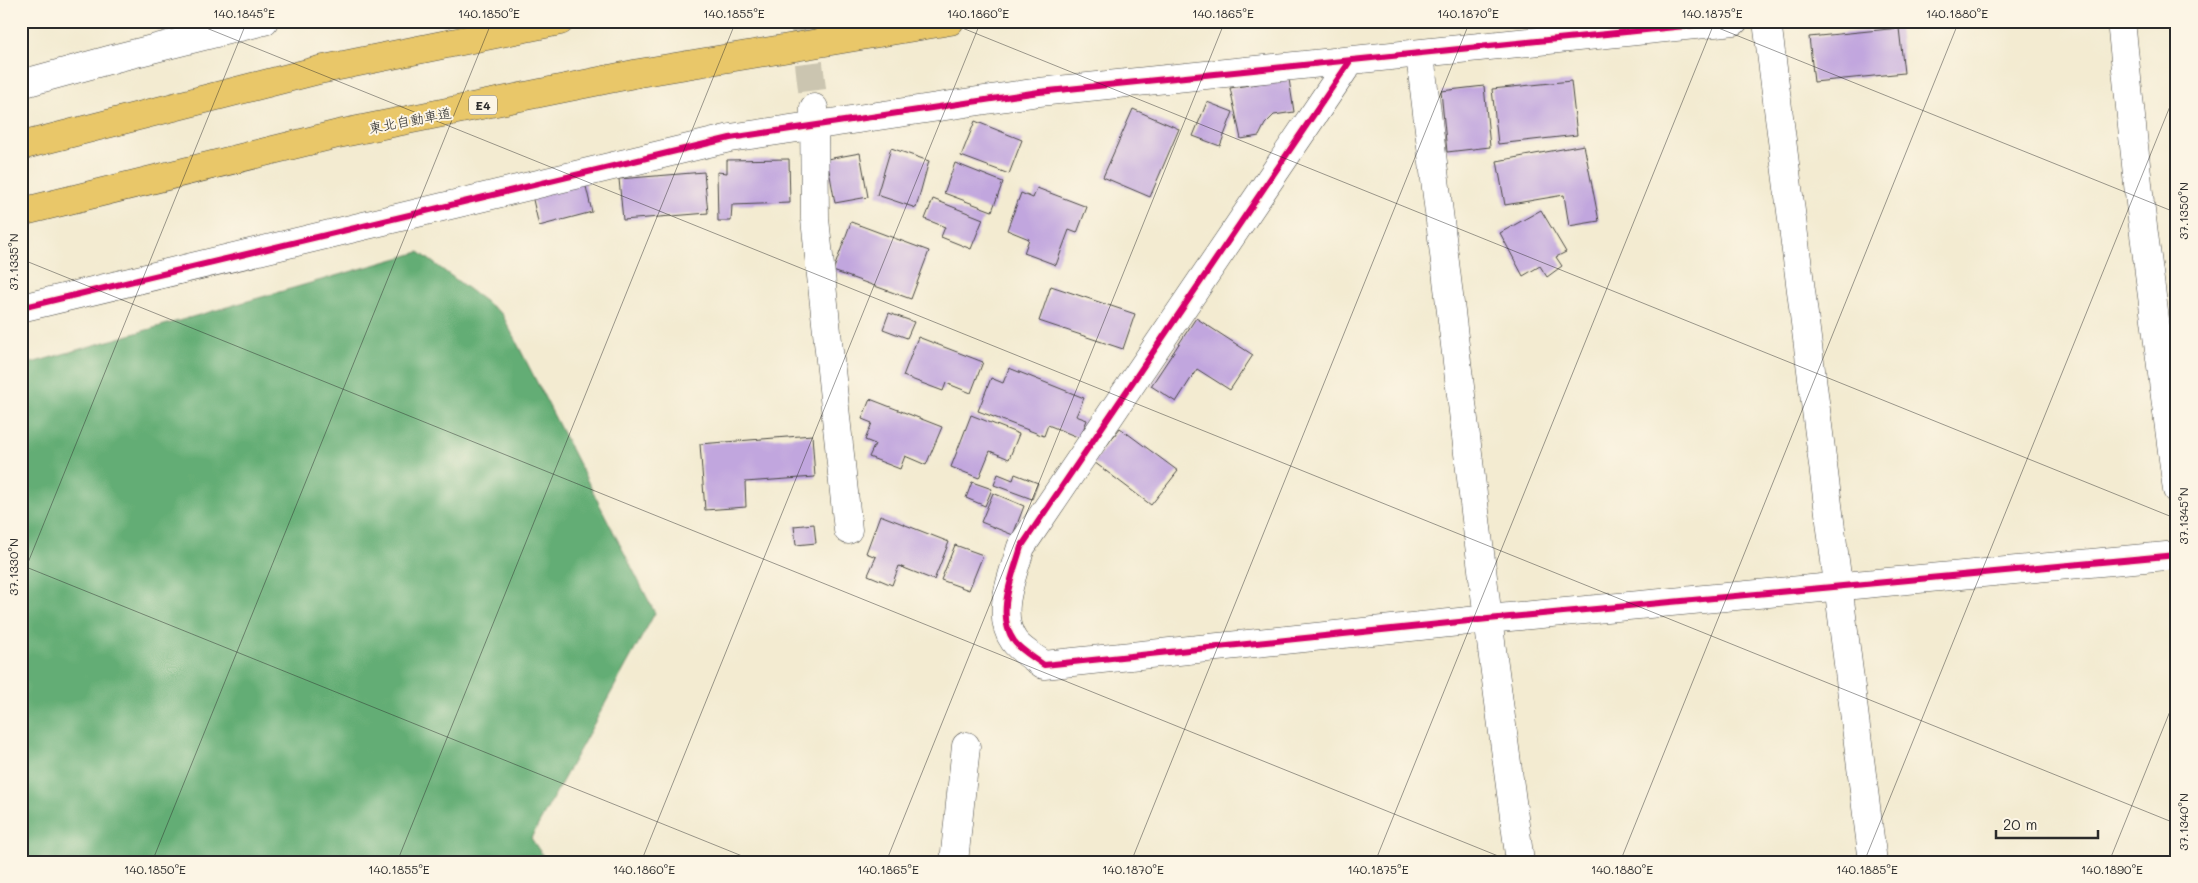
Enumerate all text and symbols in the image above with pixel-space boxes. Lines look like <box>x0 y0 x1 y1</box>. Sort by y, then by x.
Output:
text: 140.1845°E <box>213 5 275 21</box>
text: 140.1850°E <box>458 5 520 21</box>
text: 140.1855°E <box>703 5 765 21</box>
text: 140.1860°E <box>947 5 1009 21</box>
text: 140.1865°E <box>1192 5 1254 21</box>
text: 140.1870°E <box>1437 5 1499 21</box>
text: 140.1875°E <box>1681 5 1743 21</box>
text: 140.1880°E <box>1926 5 1988 21</box>
road number: E4 <box>469 96 497 114</box>
street label: 東北自動車道 <box>367 103 453 137</box>
text: 37.1350°N <box>2175 182 2191 240</box>
text: 37.1335°N <box>5 233 21 291</box>
text: 37.1345°N <box>2175 487 2191 545</box>
text: 37.1330°N <box>5 538 21 596</box>
text: 37.1340°N <box>2175 793 2191 851</box>
scale bar <box>1996 808 2098 840</box>
text: 20 m <box>2003 814 2037 834</box>
text: 140.1850°E <box>124 861 186 877</box>
text: 140.1855°E <box>368 861 430 877</box>
text: 140.1860°E <box>613 861 675 877</box>
text: 140.1865°E <box>857 861 919 877</box>
text: 140.1870°E <box>1102 861 1164 877</box>
text: 140.1875°E <box>1347 861 1409 877</box>
text: 140.1880°E <box>1591 861 1653 877</box>
text: 140.1885°E <box>1836 861 1898 877</box>
text: 140.1890°E <box>2081 861 2143 877</box>

